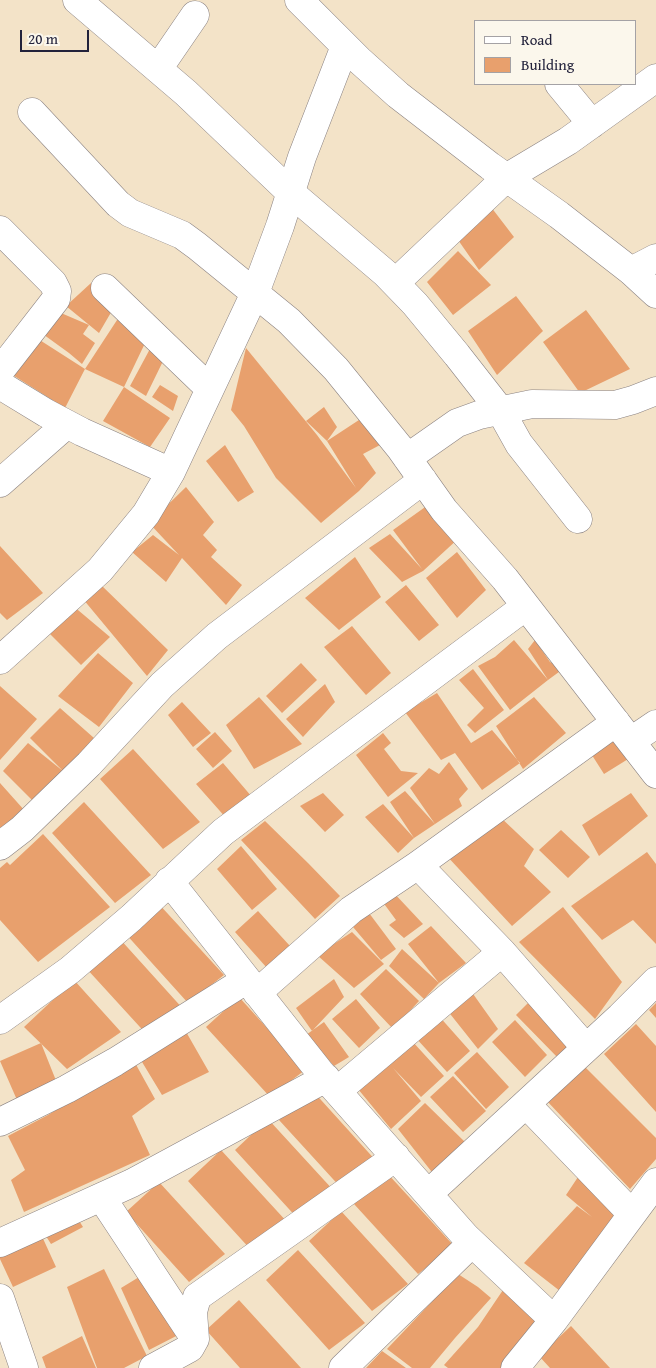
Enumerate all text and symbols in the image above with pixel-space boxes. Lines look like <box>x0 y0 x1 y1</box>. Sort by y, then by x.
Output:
scale bar <box>22 20 91 52</box>
legend <box>473 20 636 85</box>
text: 20 m <box>28 28 58 49</box>
text: Road <box>521 29 552 50</box>
text: Building <box>521 54 574 75</box>

